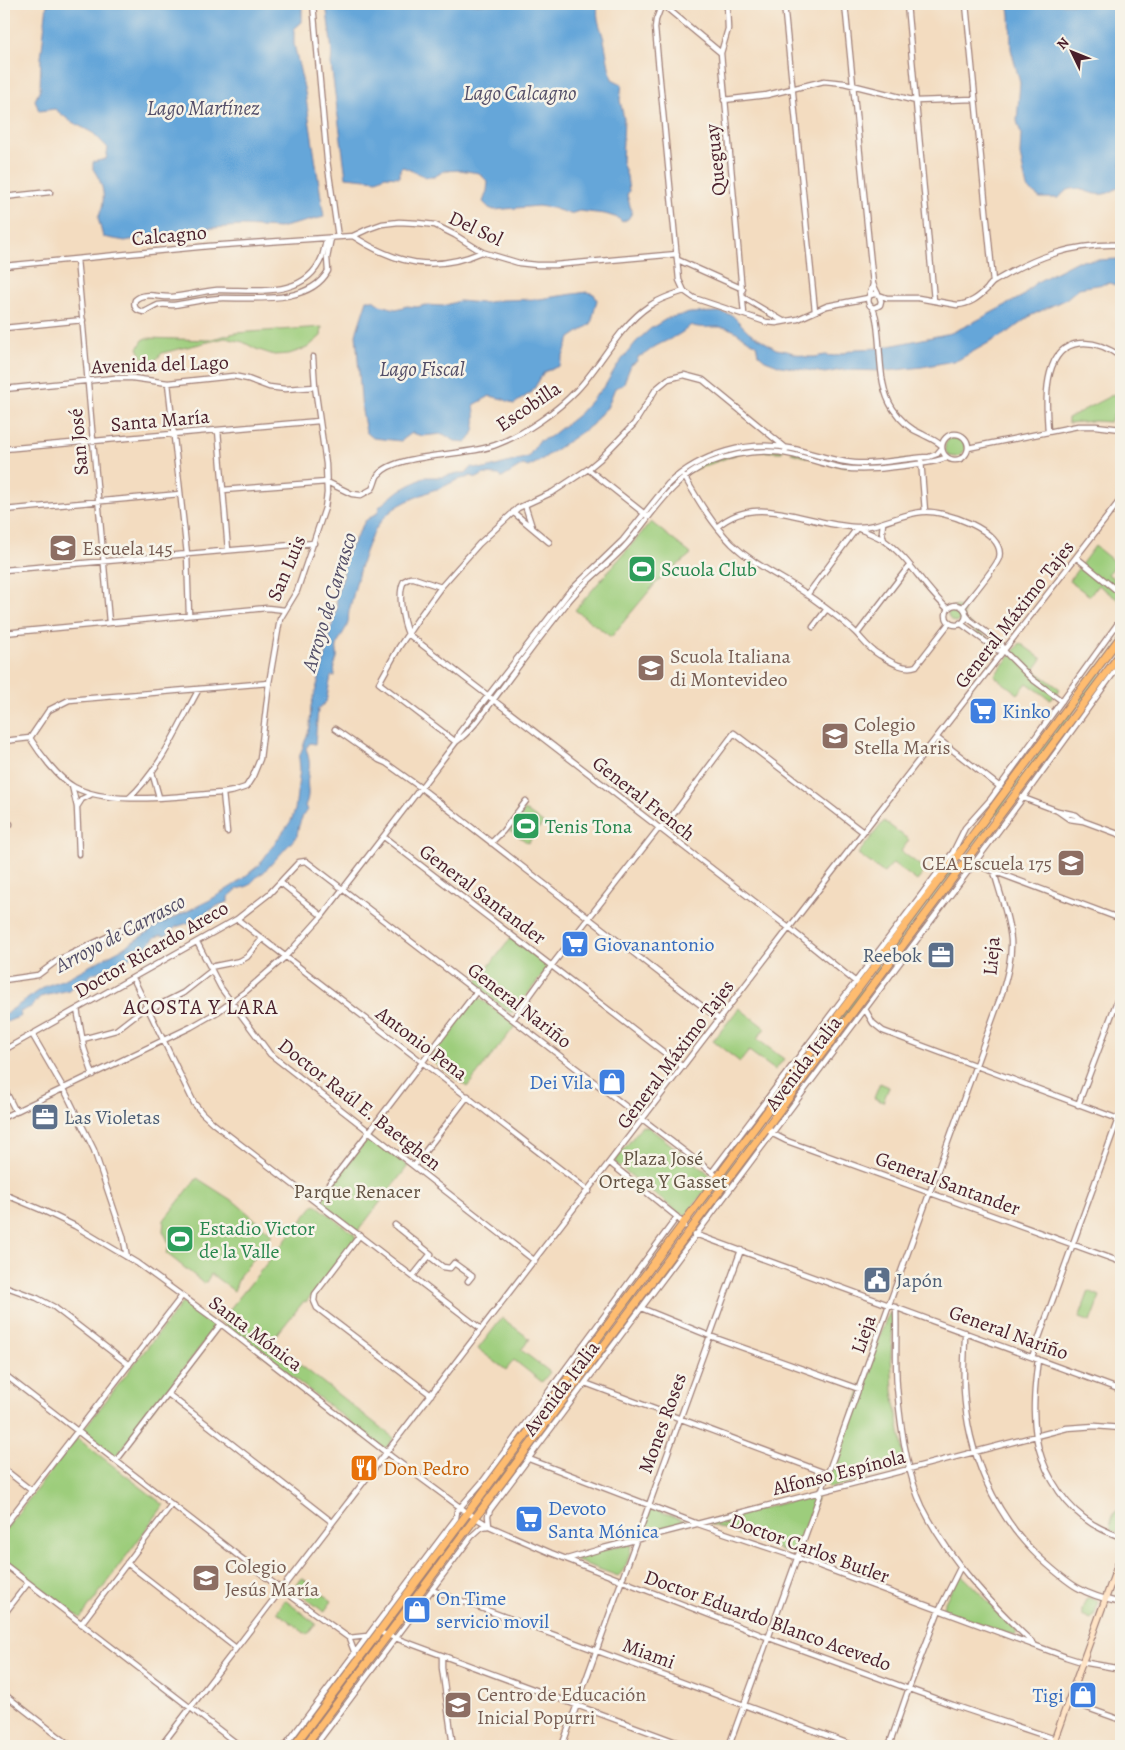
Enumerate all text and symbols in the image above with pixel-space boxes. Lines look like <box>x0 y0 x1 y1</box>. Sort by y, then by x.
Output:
north arrow <box>1048 28 1098 78</box>
text: N <box>1052 33 1073 54</box>
water label: Lago Calcagno <box>463 79 577 107</box>
water label: Lago Martínez <box>147 94 260 122</box>
street label: Queguay <box>698 122 733 197</box>
street label: Del Sol <box>444 204 507 253</box>
street label: Calcagno <box>130 219 208 252</box>
street label: Avenida del Lago <box>90 349 229 380</box>
water label: Lago Fiscal <box>379 355 466 383</box>
street label: Escobilla <box>491 374 567 438</box>
street label: Santa María <box>110 403 211 438</box>
street label: San José <box>62 407 95 477</box>
water label: Arroyo de Carrasco <box>294 529 363 676</box>
street label: San Luis <box>261 531 312 605</box>
school or university icon: Escuela 145 <box>48 533 78 563</box>
place label: Escuela 145 <box>82 535 173 562</box>
street label: General Máximo Tajes <box>948 535 1081 694</box>
sports icon: Scuola Club <box>627 554 657 584</box>
place label: Scuola Club <box>661 556 757 583</box>
place label: Scuola Italiana di Montevideo <box>670 643 792 693</box>
school or university icon: Scuola Italiana di Montevideo <box>636 653 666 683</box>
supermarket icon: Kinko <box>968 696 998 726</box>
place label: Kinko <box>1002 698 1051 725</box>
place label: Colegio Stella Maris <box>854 711 951 761</box>
school or university icon: Colegio Stella Maris <box>820 721 850 751</box>
street label: General French <box>587 750 701 847</box>
sports icon: Tenis Tona <box>511 811 541 841</box>
place label: Tenis Tona <box>545 813 633 840</box>
street label: General Santander <box>414 838 552 951</box>
school or university icon: CEA Escuela 175 <box>1056 848 1086 878</box>
place label: CEA Escuela 175 <box>922 850 1052 877</box>
water label: Arroyo de Carrasco <box>49 887 190 980</box>
street label: Doctor Ricardo Areco <box>69 894 233 1005</box>
supermarket icon: Giovanantonio <box>560 929 590 959</box>
place label: Giovanantonio <box>594 931 715 958</box>
street label: Lieja <box>976 935 1007 977</box>
office icon: Reebok <box>926 940 956 970</box>
place label: Reebok <box>862 942 922 969</box>
street label: General Nariño <box>462 956 577 1055</box>
street label: General Máximo Tajes <box>610 974 740 1134</box>
district label: ACOSTA Y LARA <box>123 993 278 1021</box>
street label: Antonio Pena <box>369 999 474 1087</box>
street label: Avenida Italia <box>758 1010 848 1117</box>
street label: Doctor Raúl E. Baetghen <box>272 1032 447 1177</box>
shop icon: Dei Vila <box>597 1067 627 1097</box>
place label: Dei Vila <box>529 1069 594 1096</box>
office icon: Las Violetas <box>30 1102 60 1132</box>
place label: Las Violetas <box>64 1104 160 1131</box>
park label: Plaza José Ortega Y Gasset <box>599 1145 728 1195</box>
street label: General Santander <box>872 1145 1024 1222</box>
park label: Parque Renacer <box>293 1178 421 1205</box>
place label: Estadio Victor de la Valle <box>199 1215 315 1265</box>
sports icon: Estadio Victor de la Valle <box>165 1224 195 1254</box>
public building icon: Japón <box>862 1265 892 1295</box>
place label: Japón <box>896 1267 943 1294</box>
street label: Santa Mónica <box>203 1289 309 1378</box>
street label: General Nariño <box>945 1298 1072 1367</box>
street label: Lieja <box>844 1311 883 1357</box>
street label: Avenida Italia <box>516 1335 606 1442</box>
street label: Mones Roses <box>632 1369 693 1477</box>
street label: Alfonso Espínola <box>769 1443 909 1502</box>
restaurant icon: Don Pedro <box>349 1453 379 1483</box>
place label: Don Pedro <box>383 1455 469 1482</box>
place label: Devoto Santa Mónica <box>548 1495 660 1545</box>
supermarket icon: Devoto Santa Mónica <box>514 1504 544 1534</box>
street label: Doctor Carlos Butler <box>726 1507 894 1590</box>
place label: Colegio Jesús María <box>225 1553 320 1603</box>
school or university icon: Colegio Jesús María <box>191 1563 221 1593</box>
street label: Doctor Eduardo Blanco Acevedo <box>641 1563 895 1678</box>
place label: On Time servicio movil <box>436 1585 549 1635</box>
shop icon: On Time servicio movil <box>402 1595 432 1625</box>
street label: Miami <box>619 1632 679 1675</box>
shop icon: Tigi <box>1068 1680 1098 1710</box>
place label: Centro de Educación Inicial Popurri <box>477 1681 646 1731</box>
place label: Tigi <box>1032 1682 1064 1709</box>
school or university icon: Centro de Educación Inicial Popurri <box>443 1690 473 1720</box>

